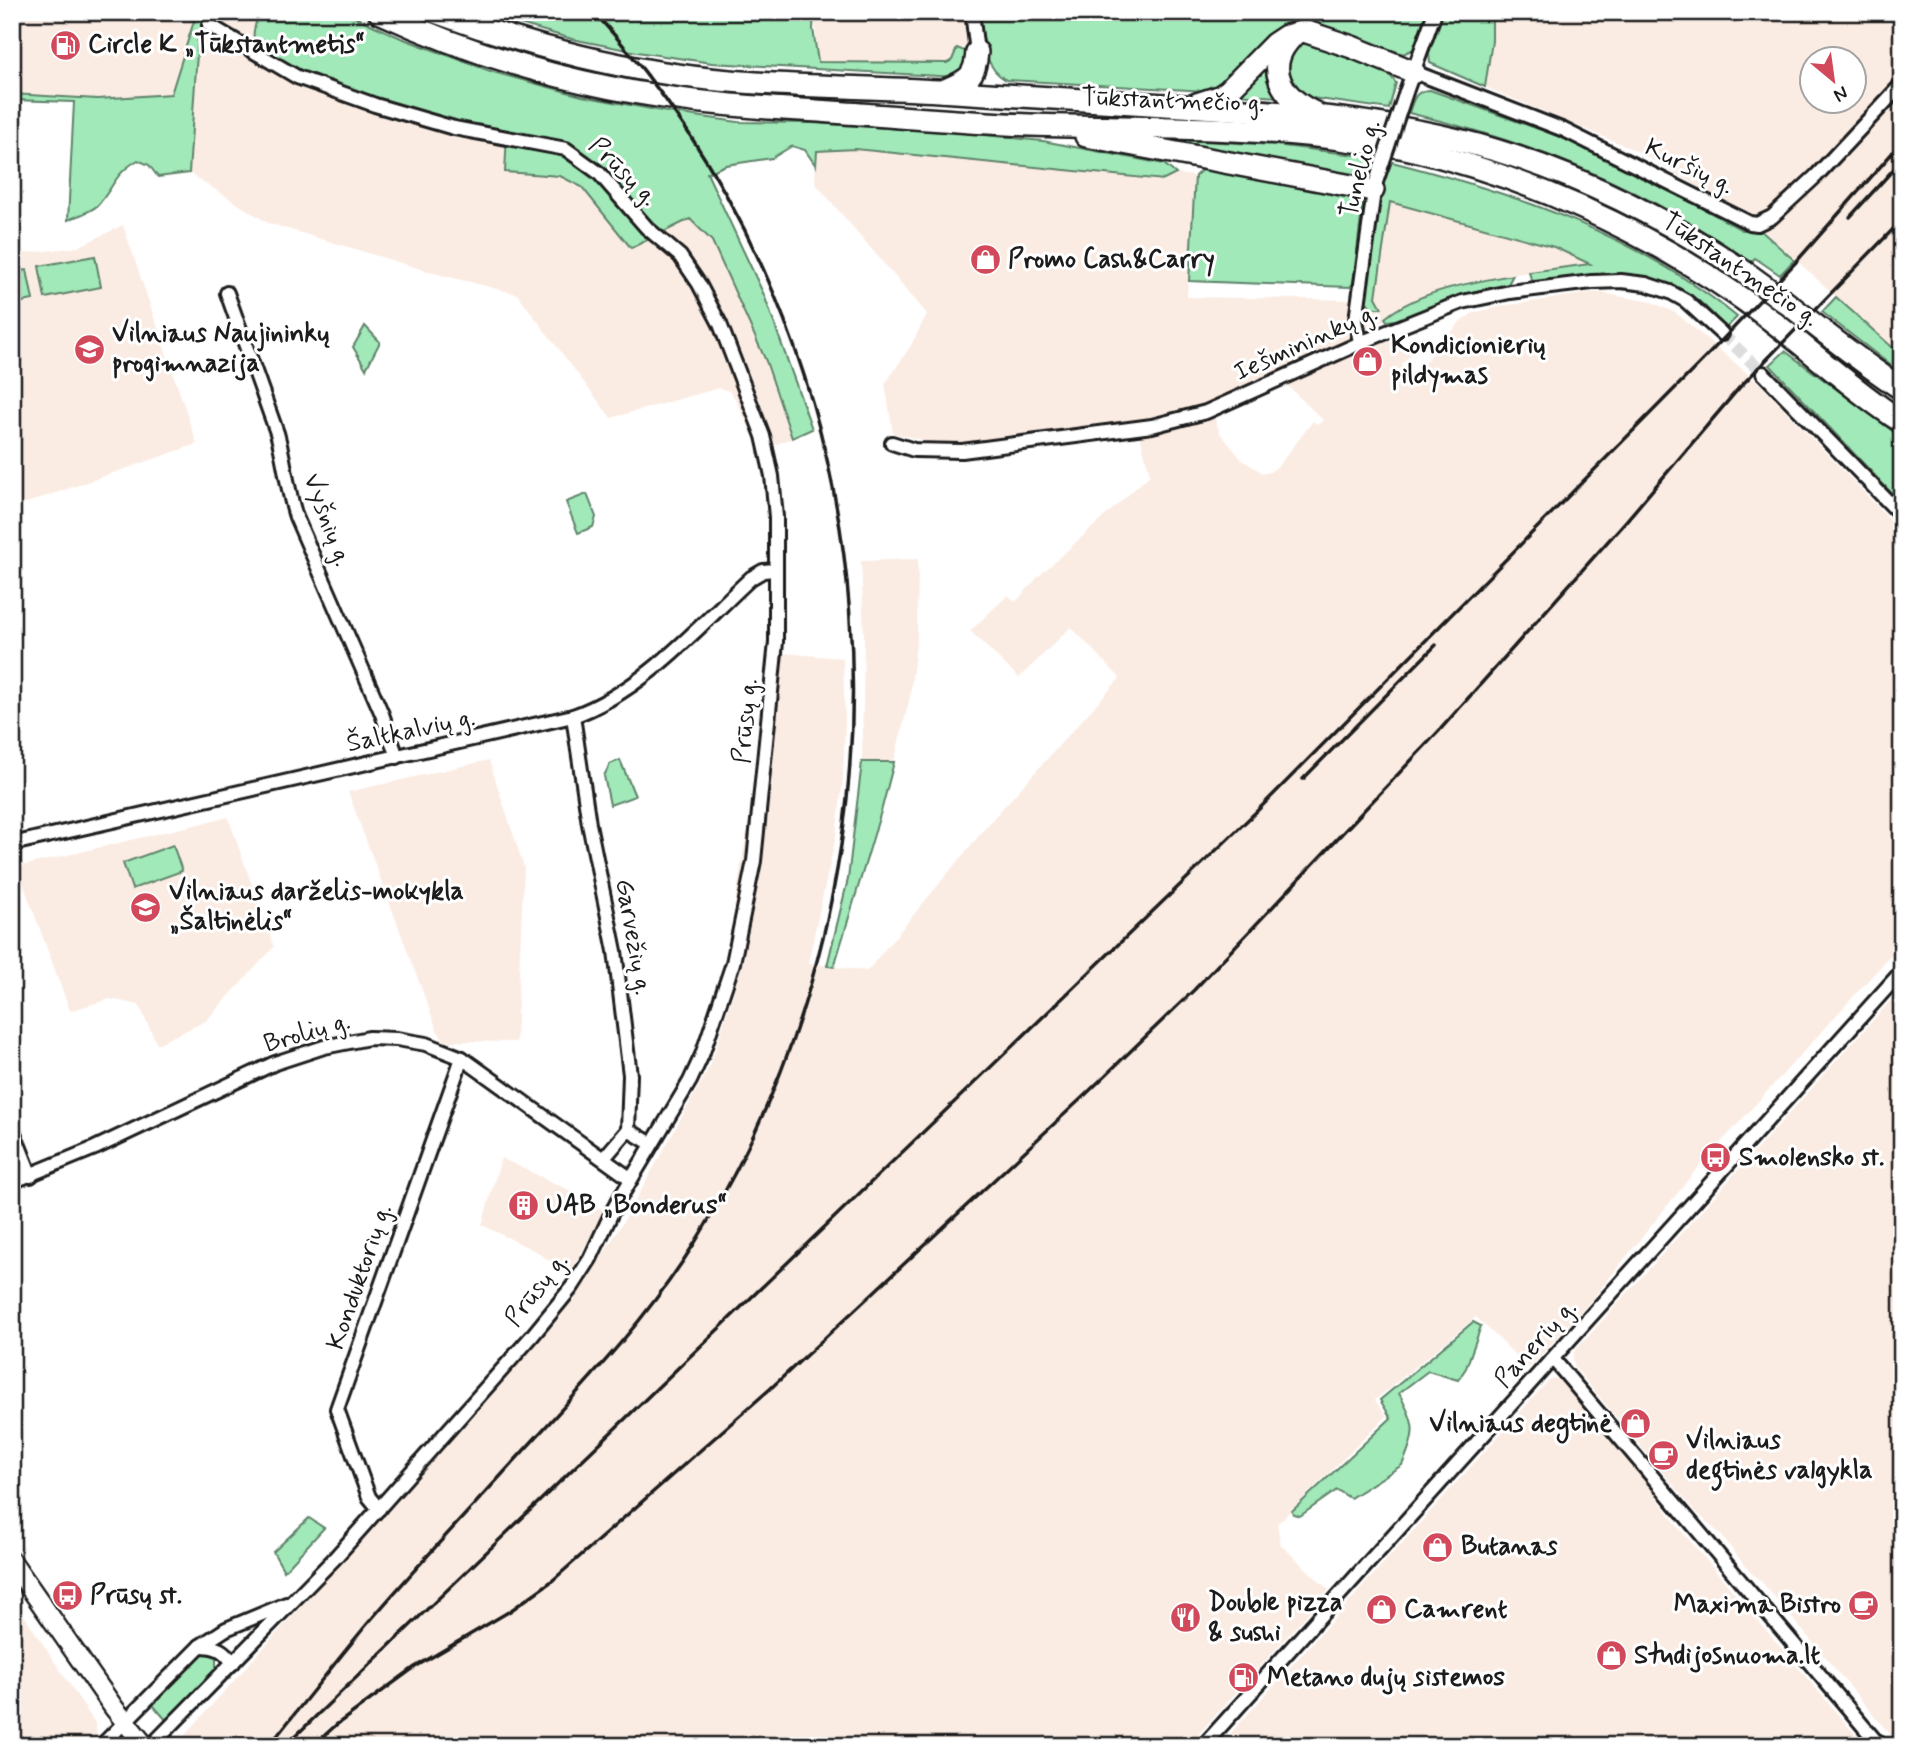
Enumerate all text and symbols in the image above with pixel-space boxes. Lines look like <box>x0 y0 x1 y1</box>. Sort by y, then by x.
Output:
fuel station icon: Circle K „Tūkstantmetis“ <box>48 28 82 62</box>
place label: Circle K „Tūkstantmetis“ <box>88 28 365 62</box>
north arrow <box>1798 46 1868 116</box>
text: N <box>1829 80 1852 108</box>
street label: Tūkstantmečio g. <box>1081 81 1265 121</box>
street label: Tunelio g. <box>1332 116 1390 222</box>
street label: Prūsų g. <box>581 130 665 214</box>
street label: Kuršių g. <box>1639 131 1739 203</box>
street label: Tūkstantmečio g. <box>1654 205 1826 335</box>
shop icon: Promo Cash&Carry <box>968 243 1002 277</box>
place label: Promo Cash&Carry <box>1008 243 1215 277</box>
street label: Iešmininkų g. <box>1229 296 1383 390</box>
place label: Vilniaus Naujininkų progimnazija <box>112 317 330 382</box>
place label: Kondicionierių pildymas <box>1391 329 1546 393</box>
school or university icon: Vilniaus Naujininkų progimnazija <box>72 332 106 366</box>
shop icon: Kondicionierių pildymas <box>1351 344 1385 378</box>
street label: Vyšnių g. <box>294 469 360 571</box>
street label: Prūsų g. <box>725 677 767 765</box>
street label: Šaltkalvių g. <box>344 701 478 761</box>
place label: Vilniaus darželis-mokykla „Šaltinėlis“ <box>169 875 464 939</box>
street label: Garvežių g. <box>606 876 660 998</box>
school or university icon: Vilniaus darželis-mokykla „Šaltinėlis“ <box>129 890 163 924</box>
street label: Brolių g. <box>260 1004 354 1062</box>
bus stop icon: Smolensko st. <box>1699 1141 1733 1175</box>
place label: Smolensko st. <box>1739 1141 1884 1175</box>
building icon: UAB „Bonderus“ <box>506 1189 540 1223</box>
place label: UAB „Bonderus“ <box>546 1189 727 1223</box>
street label: Konduktorių g. <box>319 1199 401 1355</box>
street label: Prūsų g. <box>497 1246 577 1334</box>
street label: Panerių g. <box>1487 1292 1585 1396</box>
place label: Vilniaus degtinė <box>1429 1407 1612 1444</box>
shop icon: Vilniaus degtinė <box>1618 1407 1652 1441</box>
place label: Vilniaus degtinės valgykla <box>1686 1424 1873 1491</box>
cafe icon: Vilniaus degtinės valgykla <box>1646 1439 1680 1473</box>
shop icon: Butanas <box>1421 1530 1455 1564</box>
place label: Butanas <box>1461 1530 1558 1564</box>
bus stop icon: Prūsų st. <box>50 1579 84 1613</box>
place label: Prūsų st. <box>90 1579 182 1613</box>
place label: Double pizza & sushi <box>1208 1586 1342 1650</box>
place label: Maxima Bistro <box>1674 1588 1841 1622</box>
cafe icon: Maxima Bistro <box>1847 1588 1881 1622</box>
shop icon: Camrent <box>1364 1593 1398 1627</box>
place label: Camrent <box>1404 1593 1508 1627</box>
restaurant icon: Double pizza & sushi <box>1168 1601 1202 1635</box>
shop icon: Studijosnuoma.lt <box>1594 1639 1628 1673</box>
place label: Studijosnuoma.lt <box>1634 1639 1821 1673</box>
fuel station icon: Metano dujų sistemos <box>1227 1661 1261 1695</box>
place label: Metano dujų sistemos <box>1267 1661 1505 1695</box>

